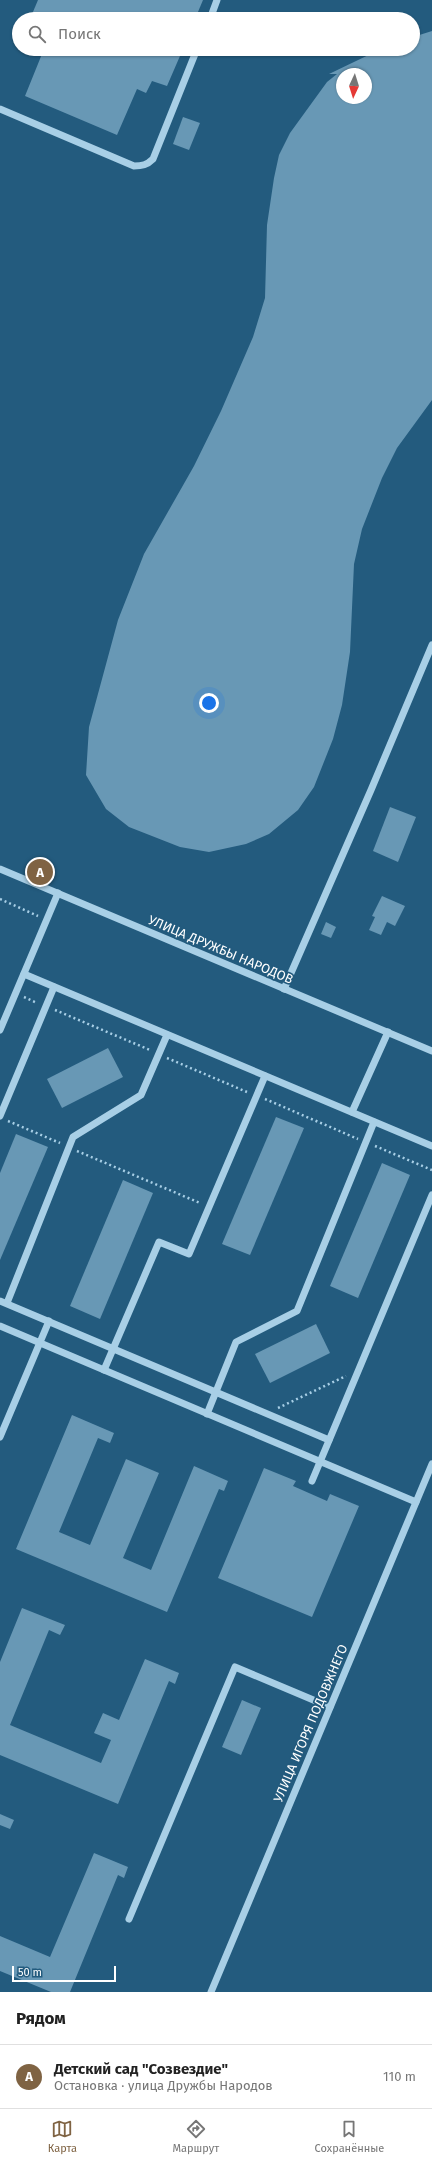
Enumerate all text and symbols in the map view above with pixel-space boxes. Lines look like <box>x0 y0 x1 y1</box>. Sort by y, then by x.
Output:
search box <box>12 12 420 56</box>
icon: search <box>26 23 48 45</box>
text: Поиск <box>58 25 101 43</box>
north arrow <box>336 68 372 104</box>
your location <box>199 693 219 713</box>
pin: A <box>27 857 53 887</box>
street label: УЛИЦА ДРУЖБЫ НАРОДОВ <box>146 912 296 987</box>
street label: УЛИЦА ИГОРЯ ПОДОВЖНЕГО <box>270 1642 351 1804</box>
scale bar <box>12 1964 116 1983</box>
text: 50 m <box>18 1966 42 1979</box>
text: Рядом <box>16 2008 66 2029</box>
text: Детский сад "Созвездие" <box>54 2060 228 2078</box>
text: A <box>25 2069 33 2084</box>
text: 110 m <box>383 2069 416 2084</box>
text: Остановка · улица Дружбы Народов <box>54 2078 273 2093</box>
tab: Карта <box>48 2118 77 2155</box>
tab: Маршрут <box>172 2118 219 2155</box>
tab: Сохранённые <box>315 2118 384 2155</box>

